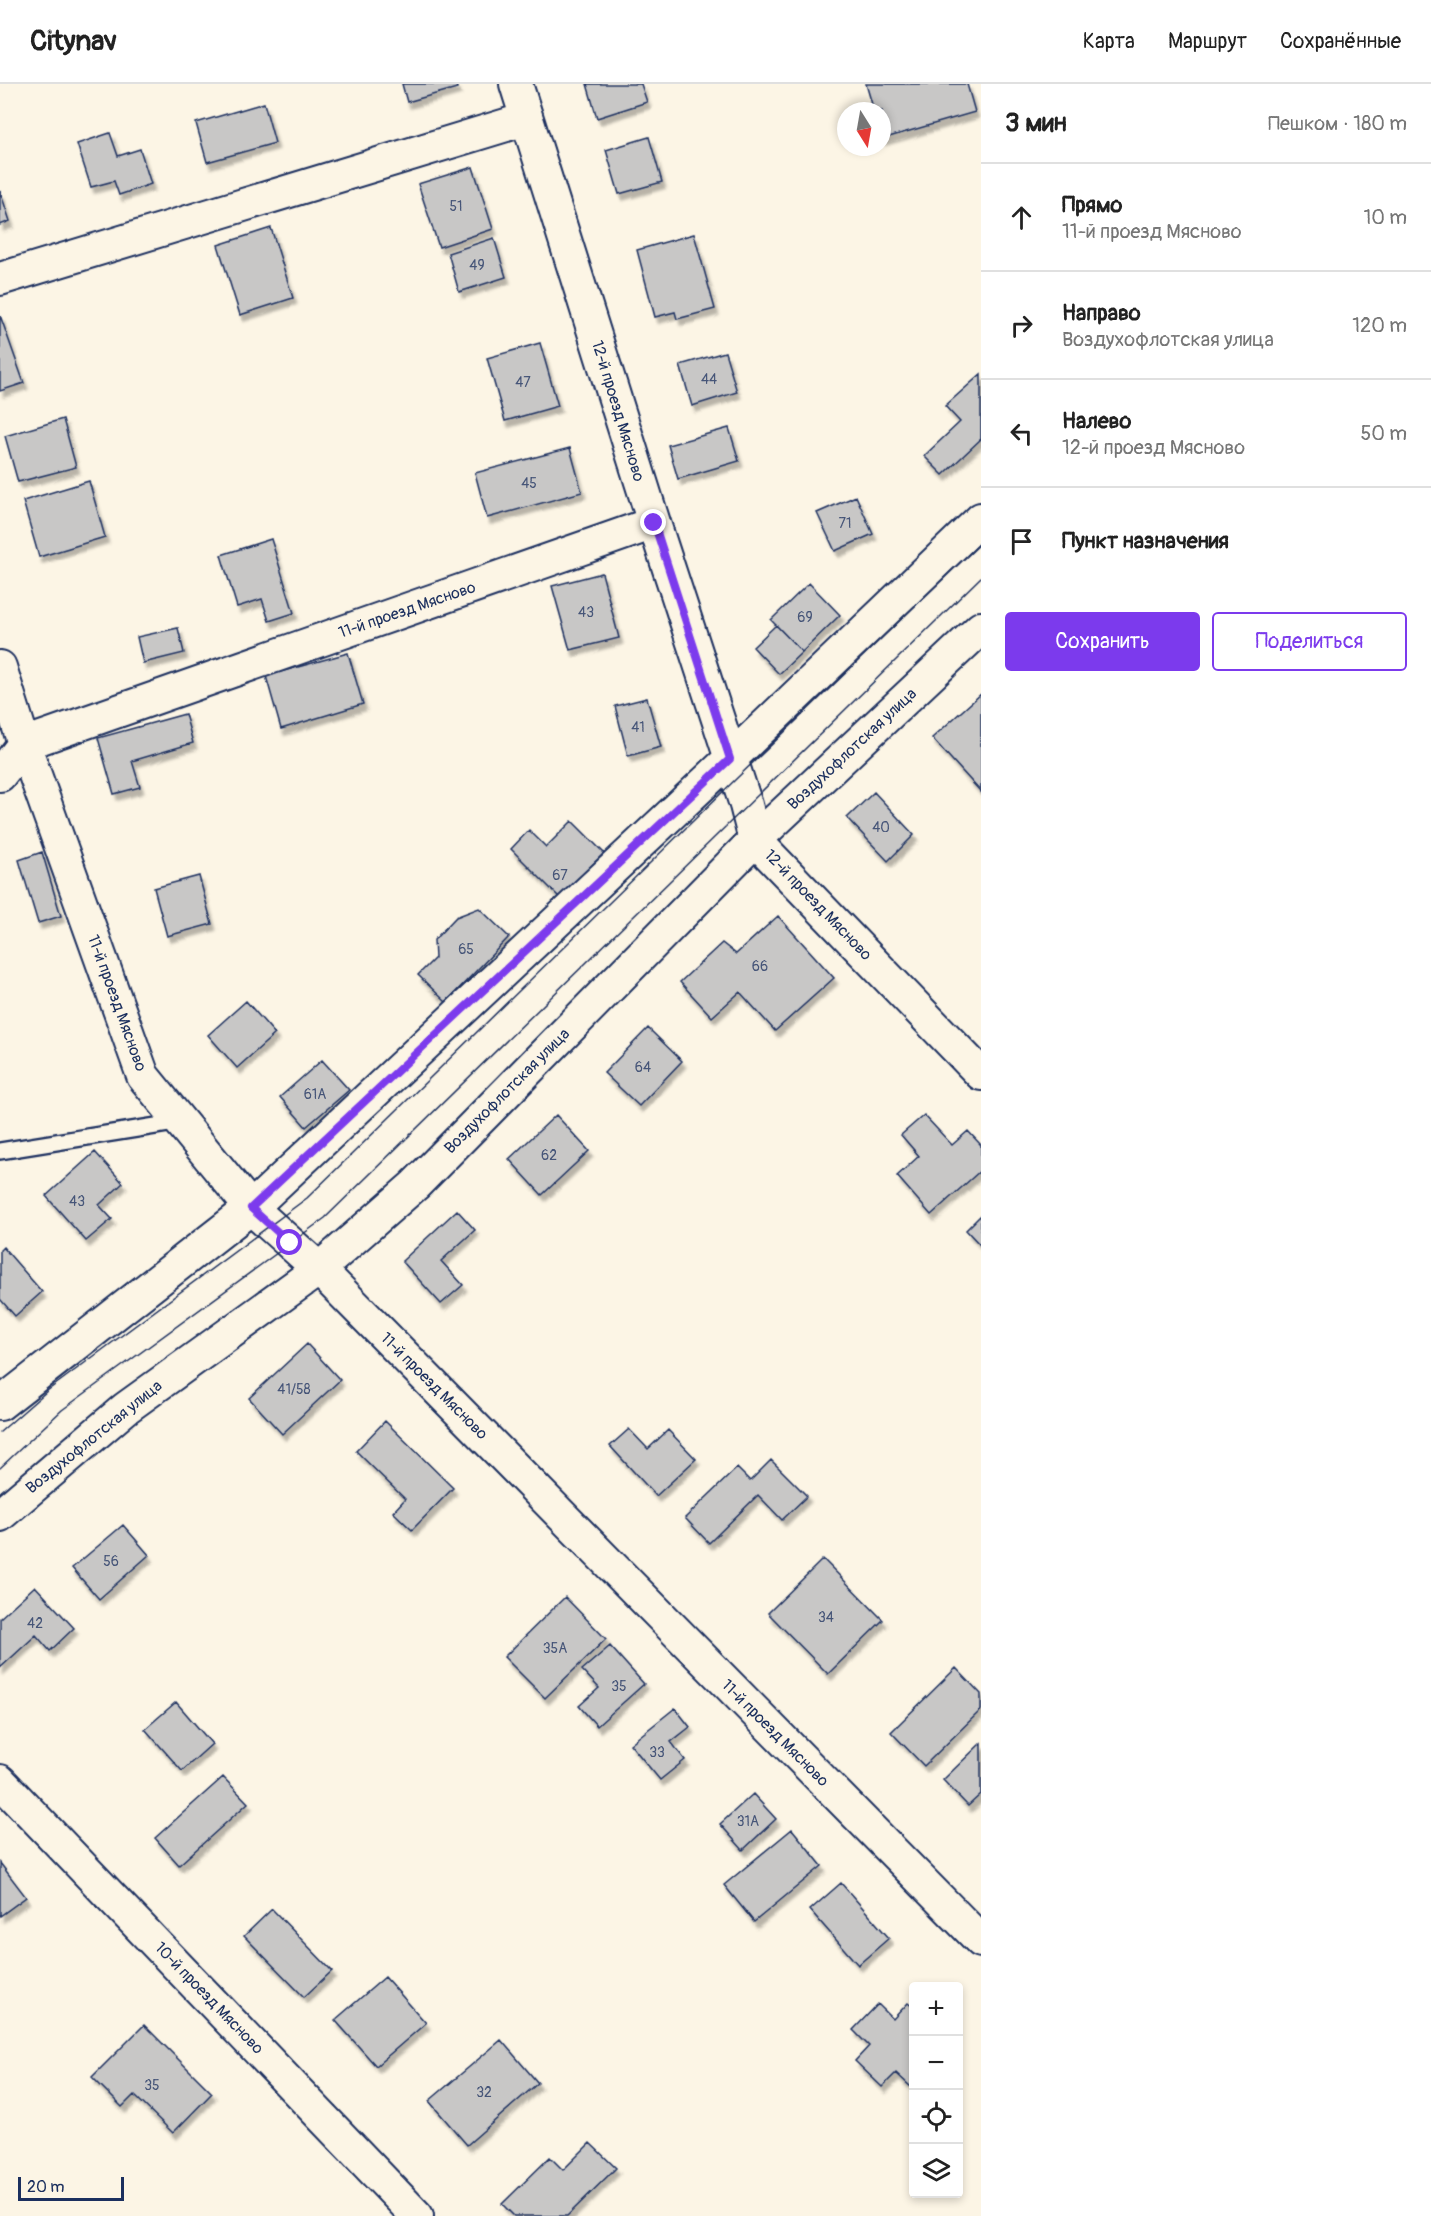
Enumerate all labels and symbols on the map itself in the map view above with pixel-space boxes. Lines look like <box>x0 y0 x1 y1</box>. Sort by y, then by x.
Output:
north arrow <box>837 102 891 156</box>
house number: 51 <box>449 198 463 215</box>
house number: 49 <box>469 257 485 274</box>
street label: 12-й проезд Мясново <box>587 338 649 484</box>
house number: 44 <box>701 371 717 388</box>
house number: 47 <box>515 374 531 391</box>
house number: 45 <box>521 475 537 492</box>
route end <box>640 509 666 535</box>
house number: 71 <box>839 515 851 532</box>
street label: 11-й проезд Мясново <box>336 577 479 643</box>
house number: 43 <box>578 604 594 621</box>
house number: 69 <box>797 609 813 626</box>
street label: Воздухофлотская улица <box>783 684 921 814</box>
house number: 41 <box>631 719 645 736</box>
house number: 40 <box>872 819 890 836</box>
street label: 12-й проезд Мясново <box>760 845 876 965</box>
house number: 67 <box>552 867 568 884</box>
street label: 11-й проезд Мясново <box>83 932 151 1074</box>
house number: 65 <box>458 941 474 958</box>
house number: 66 <box>752 958 768 975</box>
street label: Воздухофлотская улица <box>440 1024 574 1158</box>
house number: 64 <box>635 1059 651 1076</box>
house number: 61А <box>304 1086 326 1103</box>
house number: 62 <box>541 1147 557 1164</box>
house number: 43 <box>69 1193 85 1210</box>
route start <box>276 1229 302 1255</box>
street label: 11-й проезд Мясново <box>376 1328 492 1444</box>
street label: Воздухофлотская улица <box>22 1376 166 1498</box>
house number: 41/58 <box>277 1381 311 1398</box>
house number: 56 <box>103 1553 119 1570</box>
house number: 34 <box>818 1609 834 1626</box>
house number: 42 <box>27 1615 43 1632</box>
house number: 35А <box>543 1640 567 1657</box>
street label: 11-й проезд Мясново <box>717 1675 833 1791</box>
house number: 35 <box>611 1678 627 1695</box>
house number: 33 <box>649 1744 665 1761</box>
house number: 31А <box>737 1813 759 1830</box>
street label: 10-й проезд Мясново <box>150 1938 268 2059</box>
house number: 35 <box>144 2077 160 2094</box>
house number: 32 <box>476 2084 492 2101</box>
scale bar <box>18 2174 124 2202</box>

